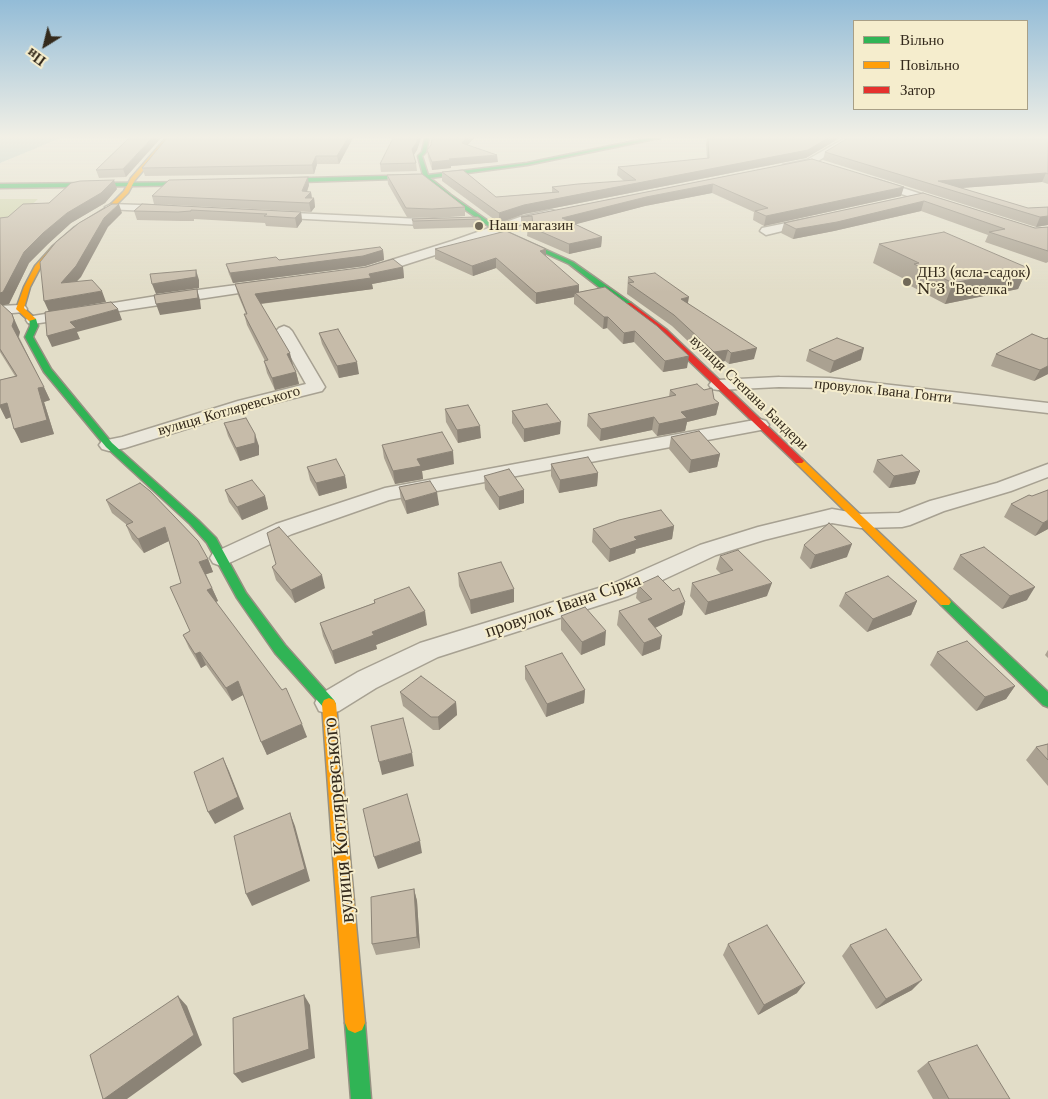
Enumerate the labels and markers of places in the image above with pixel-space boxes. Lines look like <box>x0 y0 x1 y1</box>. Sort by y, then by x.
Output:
place label: Наш магазин <box>489 217 573 235</box>
marker: Наш магазин <box>473 220 485 232</box>
place label: ДНЗ (ясла-садок) №3 "Веселка" <box>917 264 1030 299</box>
marker: ДНЗ (ясла-садок) №3 "Веселка" <box>901 276 913 288</box>

